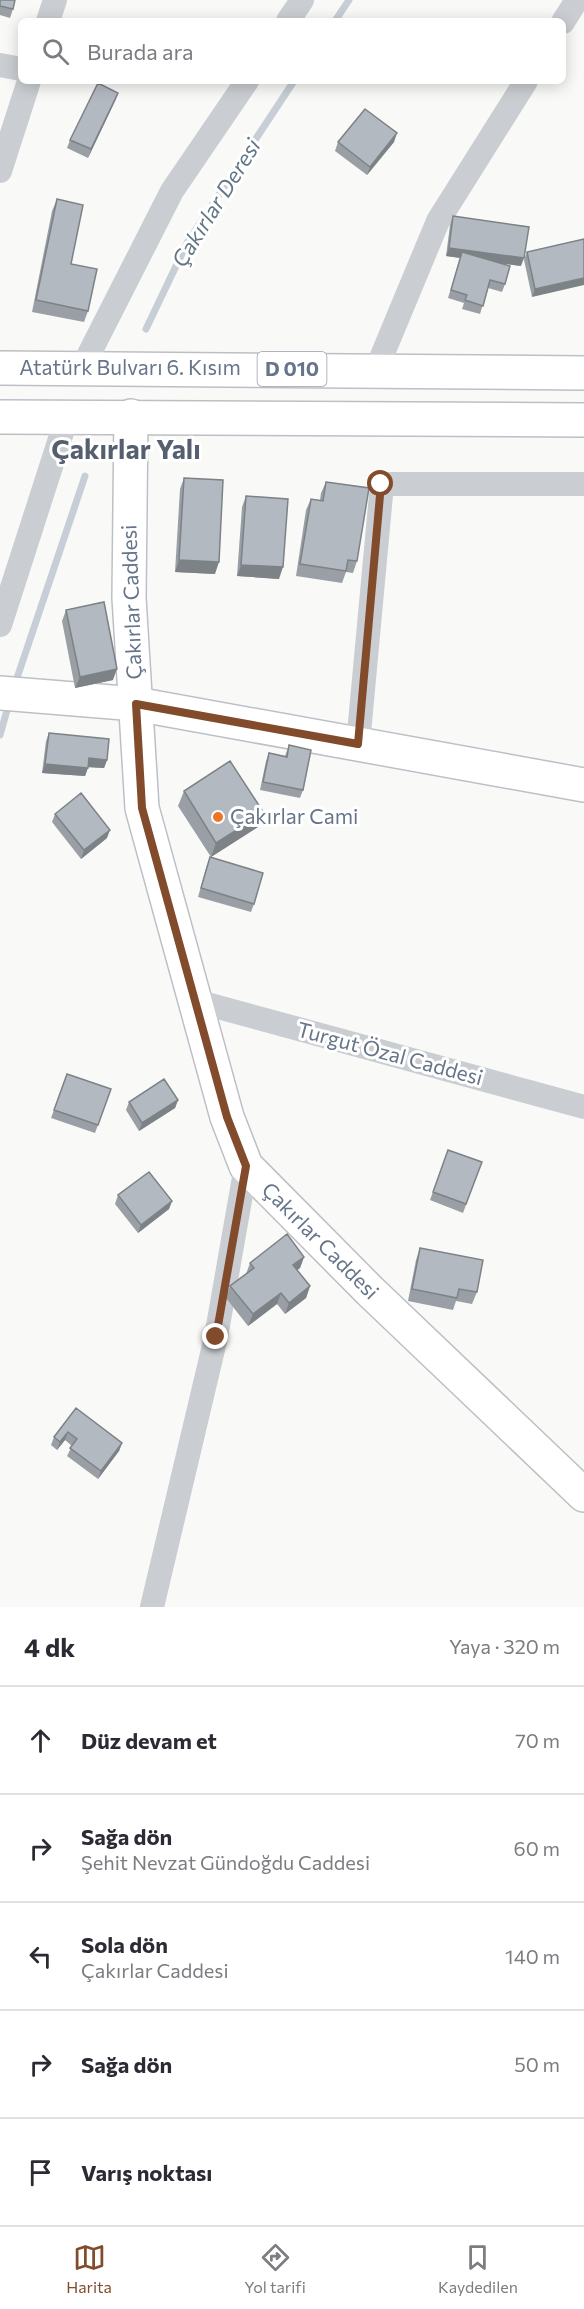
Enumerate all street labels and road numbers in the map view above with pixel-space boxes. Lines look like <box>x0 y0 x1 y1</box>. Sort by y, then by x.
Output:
road number: D 010 <box>258 352 326 386</box>
street label: Atatürk Bulvarı 6. Kısım <box>19 354 241 379</box>
street label: Çakırlar Caddesi <box>115 524 146 680</box>
street label: Turgut Özal Caddesi <box>295 1016 486 1089</box>
street label: Çakırlar Caddesi <box>257 1176 385 1304</box>

